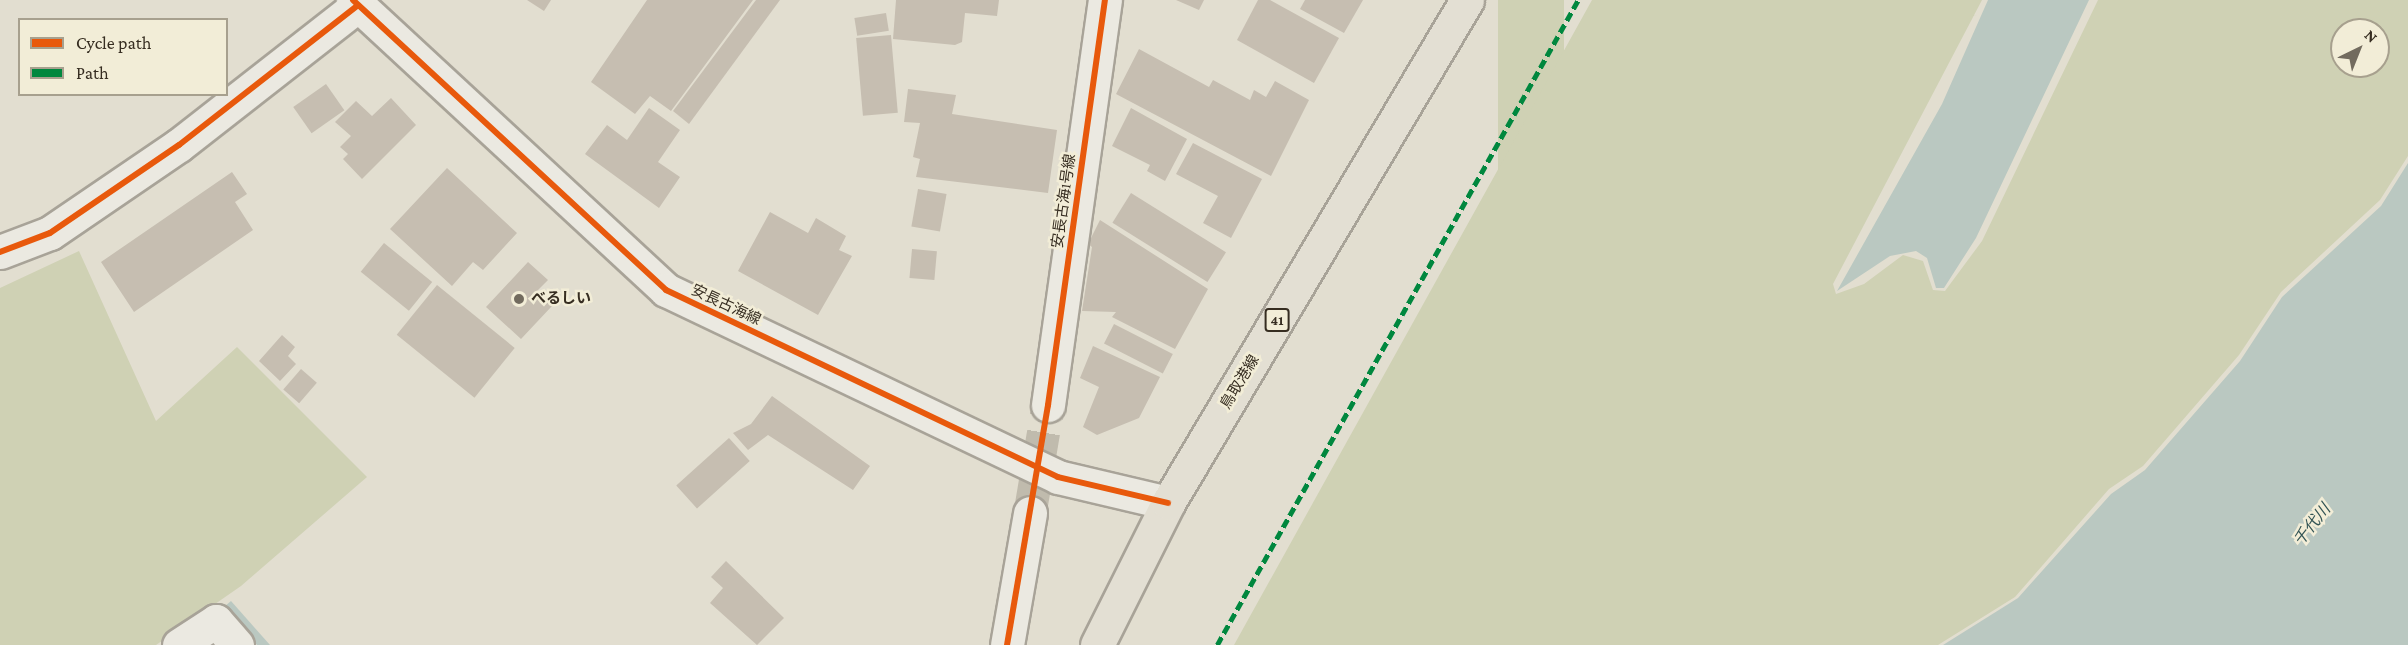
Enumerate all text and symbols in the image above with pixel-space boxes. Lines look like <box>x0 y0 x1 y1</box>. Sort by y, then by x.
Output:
legend <box>18 18 228 96</box>
north arrow <box>2330 18 2390 78</box>
text: N <box>2361 26 2381 46</box>
text: Cycle path <box>76 33 151 53</box>
text: Path <box>76 63 109 83</box>
street label: 安長古海1号線 <box>1048 153 1080 249</box>
street label: 安長古海線 <box>688 281 764 329</box>
place label: べるしい <box>531 290 591 308</box>
marker: べるしい <box>512 292 526 306</box>
road number: 41 <box>1264 309 1290 331</box>
street label: 鳥取港線 <box>1217 352 1263 412</box>
water label: 千代川 <box>2289 500 2335 550</box>

